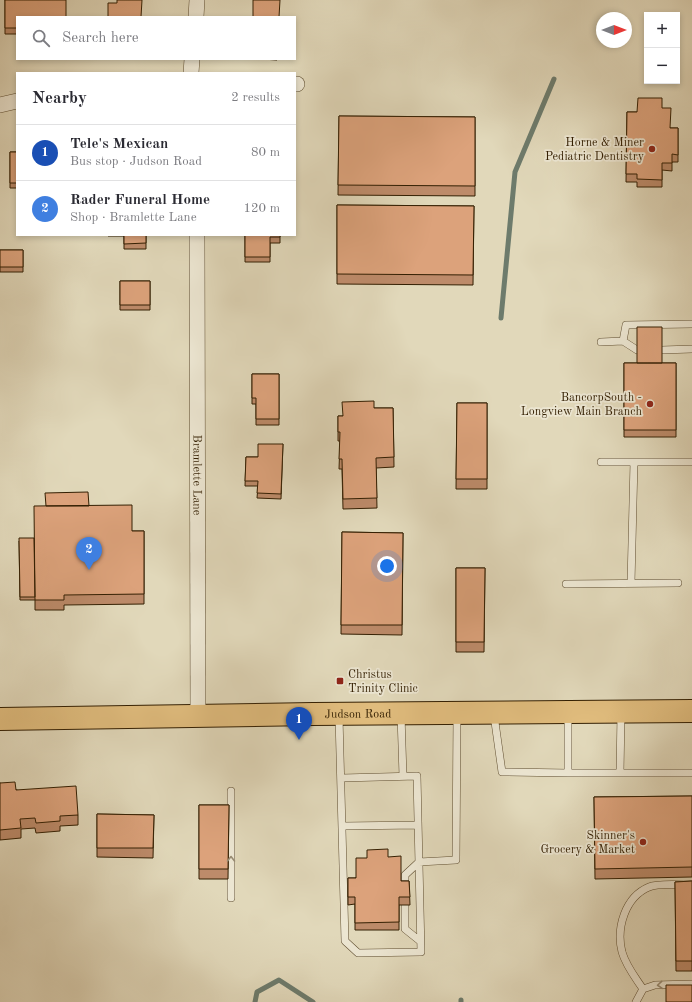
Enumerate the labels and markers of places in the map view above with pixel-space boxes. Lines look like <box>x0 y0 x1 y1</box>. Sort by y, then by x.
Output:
place label: Horne & Miner Pediatric Dentistry <box>545 137 645 163</box>
marker: Horne & Miner Pediatric Dentistry <box>647 144 657 154</box>
place label: BancorpSouth - Longview Main Branch <box>521 392 642 418</box>
marker: BancorpSouth - Longview Main Branch <box>645 399 655 409</box>
pin: 2 <box>76 537 102 570</box>
place label: Christus Trinity Clinic <box>348 669 418 695</box>
marker: Christus Trinity Clinic <box>335 676 345 686</box>
pin: 1 <box>286 707 312 740</box>
place label: Skinner's Grocery & Market <box>540 830 635 856</box>
marker: Skinner's Grocery & Market <box>638 837 648 847</box>

